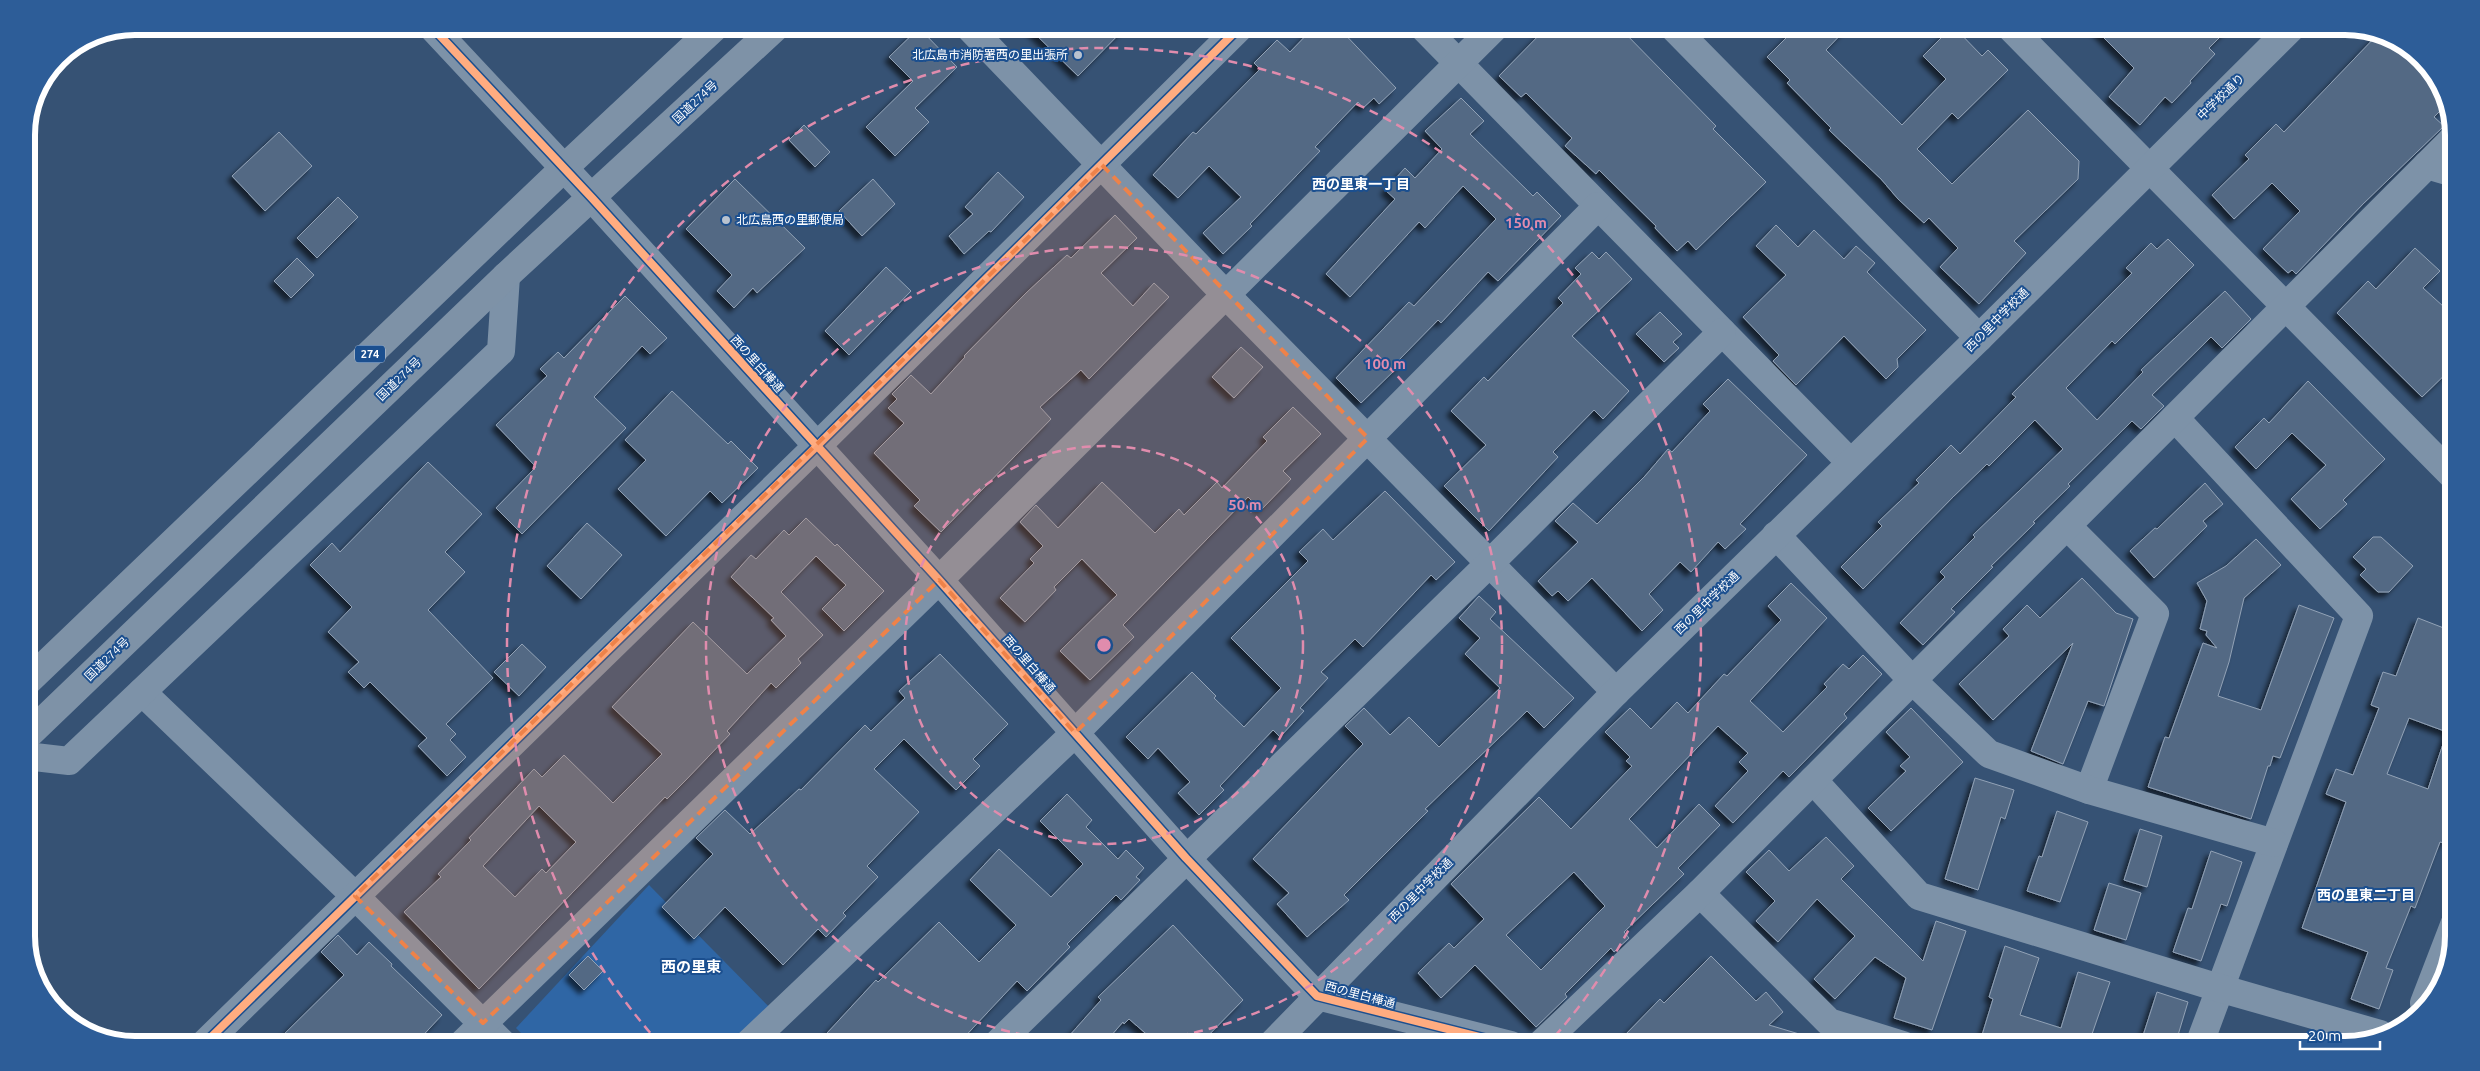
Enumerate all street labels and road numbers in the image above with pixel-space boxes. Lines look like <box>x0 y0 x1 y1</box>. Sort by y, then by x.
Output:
street label: 中学校通り <box>2195 71 2247 122</box>
street label: 国道274号 <box>670 78 720 126</box>
street label: 西の里中学校通 <box>1962 285 2031 354</box>
street label: 西の里白樺通 <box>728 333 786 395</box>
road number: 274 <box>355 346 385 362</box>
street label: 国道274号 <box>374 354 423 403</box>
street label: 西の里中学校通 <box>1672 569 1741 636</box>
street label: 西の里白樺通 <box>1001 632 1058 695</box>
street label: 国道274号 <box>82 634 131 683</box>
street label: 西の里中学校通 <box>1386 855 1455 924</box>
street label: 西の里白樺通 <box>1324 979 1397 1010</box>

